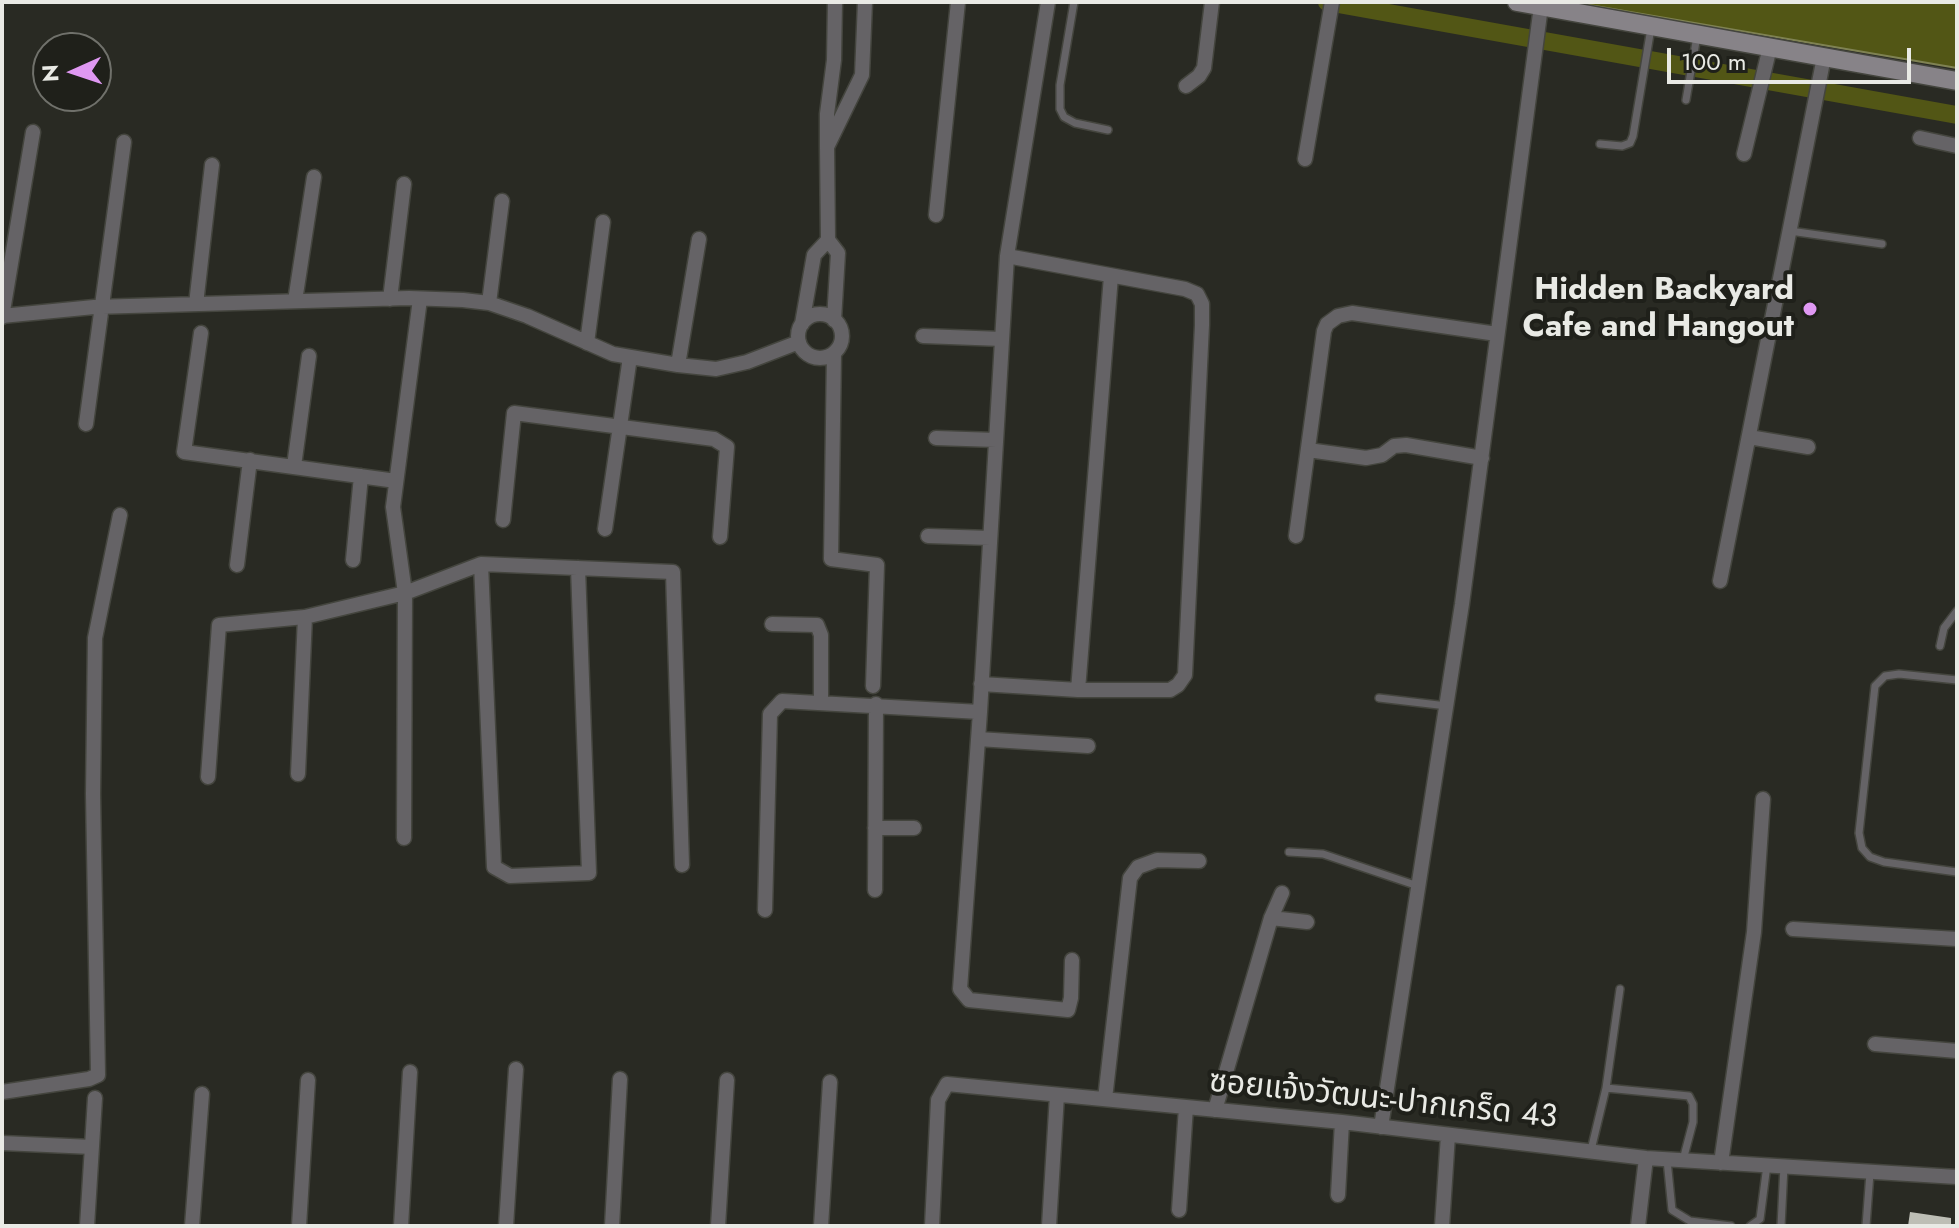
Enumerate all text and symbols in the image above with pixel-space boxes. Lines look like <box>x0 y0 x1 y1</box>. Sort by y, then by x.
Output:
north arrow <box>32 32 112 112</box>
scale bar <box>1671 32 1915 82</box>
text: 100 m <box>1681 44 1747 79</box>
text: N <box>34 64 66 83</box>
place label: Hidden Backyard Cafe and Hangout <box>1523 272 1794 347</box>
marker: Hidden Backyard Cafe and Hangout <box>1801 300 1819 318</box>
street label: ซอยแจ้งวัฒนะ-ปากเกร็ด 43 <box>1207 1064 1559 1138</box>

